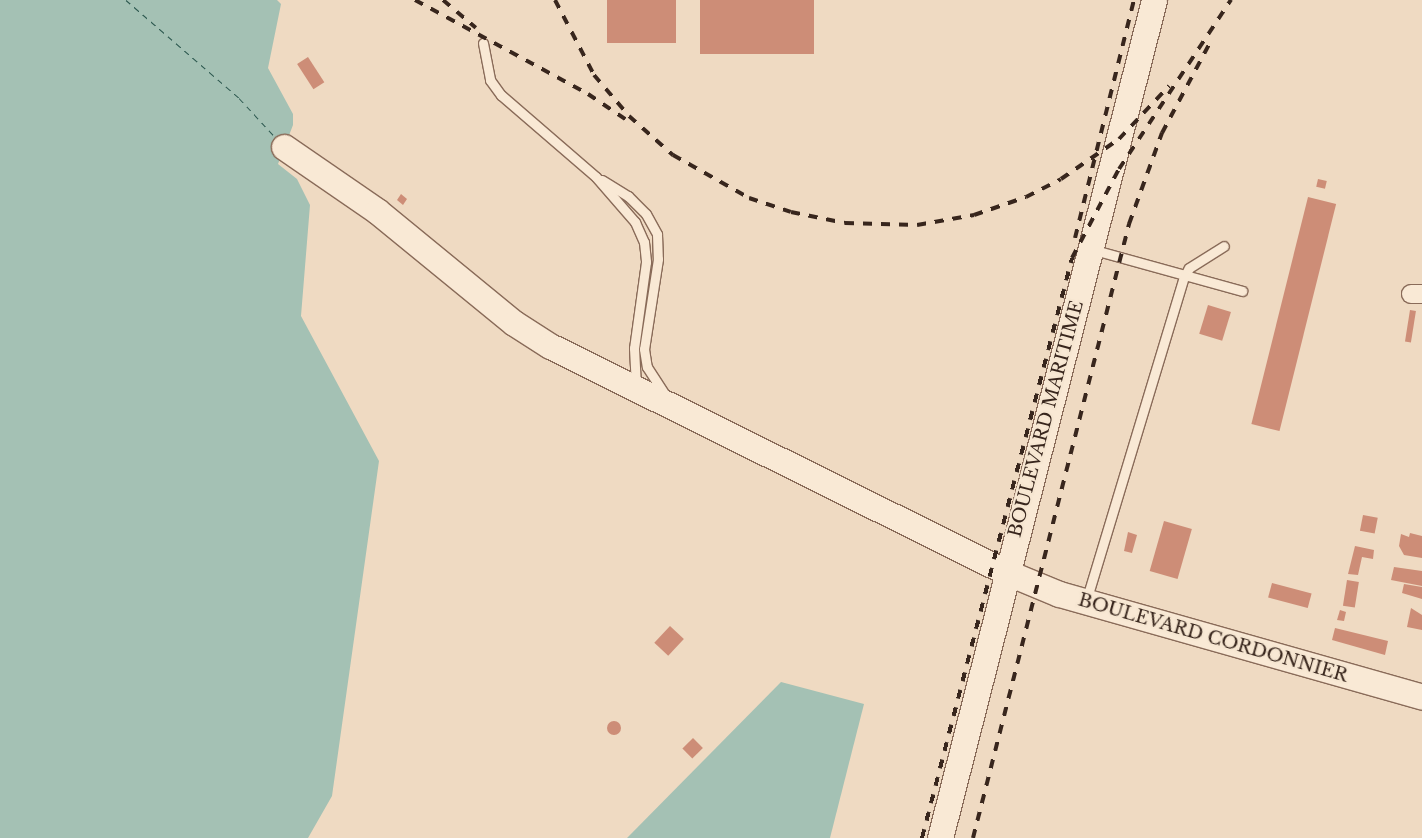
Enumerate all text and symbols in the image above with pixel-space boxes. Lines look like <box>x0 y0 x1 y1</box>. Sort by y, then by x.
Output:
street label: BOULEVARD MARITIME <box>1004 298 1088 540</box>
street label: BOULEVARD CORDONNIER <box>1076 589 1350 687</box>

